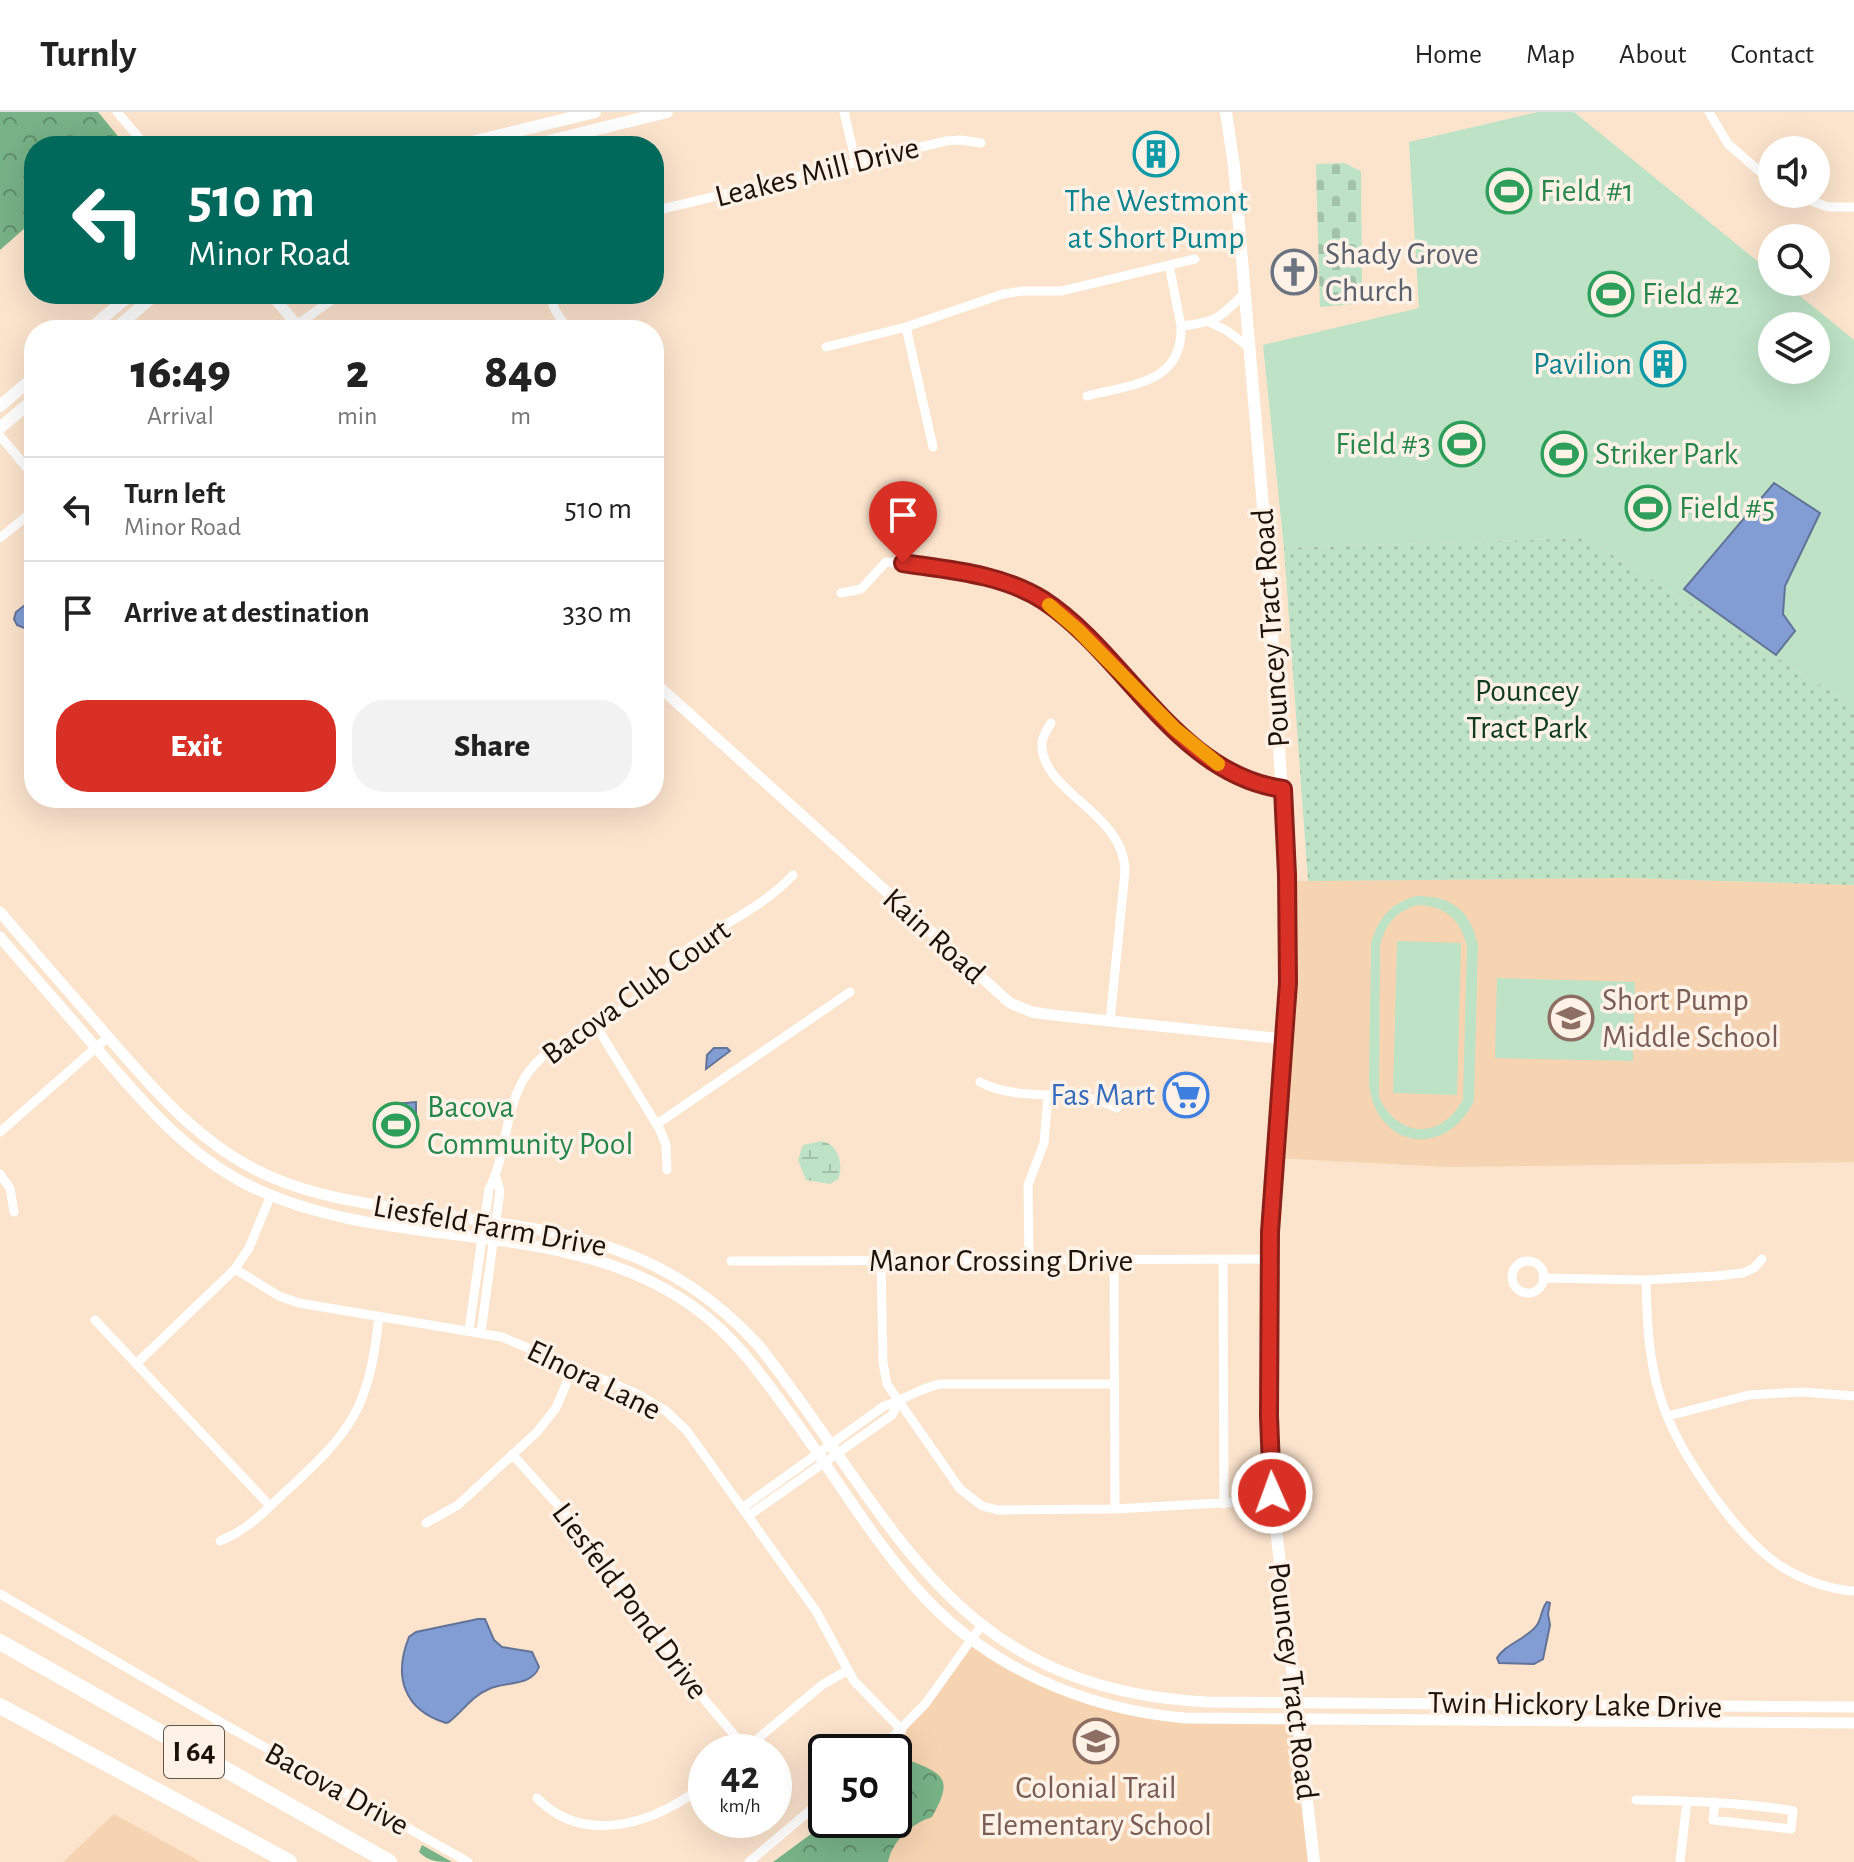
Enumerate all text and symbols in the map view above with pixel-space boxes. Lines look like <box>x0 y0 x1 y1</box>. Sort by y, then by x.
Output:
text: Turnly <box>40 36 136 74</box>
text: Home <box>1415 41 1482 69</box>
text: Map <box>1526 41 1575 69</box>
text: About <box>1619 41 1687 69</box>
text: Contact <box>1731 41 1814 69</box>
building icon: The Westmont at Short Pump <box>1132 130 1180 178</box>
street label: Leakes Mill Drive <box>712 131 922 213</box>
map controls <box>1758 136 1830 384</box>
button: sound <box>1758 136 1830 208</box>
sports icon: Field #1 <box>1485 167 1533 215</box>
icon: left <box>56 168 160 272</box>
text: 510 m <box>188 171 315 227</box>
place label: Field #1 <box>1540 175 1634 207</box>
place label: The Westmont at Short Pump <box>1064 185 1248 254</box>
button: search <box>1758 224 1830 296</box>
text: Minor Road <box>188 236 350 272</box>
place label: Shady Grove Church <box>1325 238 1479 307</box>
church icon: Shady Grove Church <box>1270 248 1318 296</box>
sports icon: Field #2 <box>1587 270 1635 318</box>
place label: Field #2 <box>1642 278 1739 310</box>
button: layers <box>1758 312 1830 384</box>
building icon: Pavilion <box>1639 340 1687 388</box>
place label: Pavilion <box>1533 348 1632 380</box>
text: 16:49 <box>130 349 231 397</box>
text: 2 <box>346 349 369 397</box>
text: 840 <box>484 349 558 397</box>
text: Arrival <box>147 403 214 429</box>
text: min <box>337 403 378 429</box>
text: m <box>510 403 531 429</box>
sports icon: Field #3 <box>1438 420 1486 468</box>
place label: Field #3 <box>1335 428 1431 460</box>
sports icon: Striker Park <box>1540 430 1588 478</box>
place label: Striker Park <box>1595 438 1738 470</box>
text: Turn left <box>124 479 225 509</box>
pin <box>869 481 937 563</box>
sports icon: Field #5 <box>1624 484 1672 532</box>
icon: left <box>56 487 100 531</box>
place label: Field #5 <box>1679 492 1775 524</box>
icon: arrive <box>881 493 925 537</box>
text: 510 m <box>564 494 632 524</box>
street label: Pouncey Tract Road <box>1247 507 1295 749</box>
text: Minor Road <box>124 514 241 540</box>
icon: arrive <box>56 591 100 635</box>
text: Arrive at destination <box>124 598 370 628</box>
text: 330 m <box>562 598 632 628</box>
park label: Pouncey Tract Park <box>1466 675 1588 744</box>
button: Exit <box>56 700 336 792</box>
button: Share <box>352 700 632 792</box>
street label: Kain Road <box>877 882 991 990</box>
street label: Bacova Club Court <box>536 913 736 1071</box>
place label: Short Pump Middle School <box>1602 984 1779 1053</box>
school or university icon: Short Pump Middle School <box>1547 994 1595 1042</box>
supermarket icon: Fas Mart <box>1162 1071 1210 1119</box>
place label: Fas Mart <box>1050 1079 1155 1111</box>
place label: Bacova Community Pool <box>427 1091 633 1160</box>
sports icon: Bacova Community Pool <box>372 1101 420 1149</box>
street label: Liesfeld Farm Drive <box>371 1190 609 1262</box>
street label: Manor Crossing Drive <box>869 1245 1133 1277</box>
street label: Elnora Lane <box>522 1334 666 1426</box>
position arrow <box>1230 1451 1314 1535</box>
street label: Liesfeld Pond Drive <box>546 1497 714 1705</box>
street label: Pouncey Tract Road <box>1263 1560 1323 1802</box>
street label: Twin Hickory Lake Drive <box>1427 1686 1723 1724</box>
school or university icon: Colonial Trail Elementary School <box>1072 1717 1120 1765</box>
road number: I 64 <box>164 1726 224 1778</box>
speed limit sign: 50 <box>808 1734 912 1838</box>
street label: Bacova Drive <box>260 1736 414 1842</box>
text: 42 <box>721 1756 759 1796</box>
place label: Colonial Trail Elementary School <box>980 1772 1212 1841</box>
text: km/h <box>719 1796 761 1816</box>

